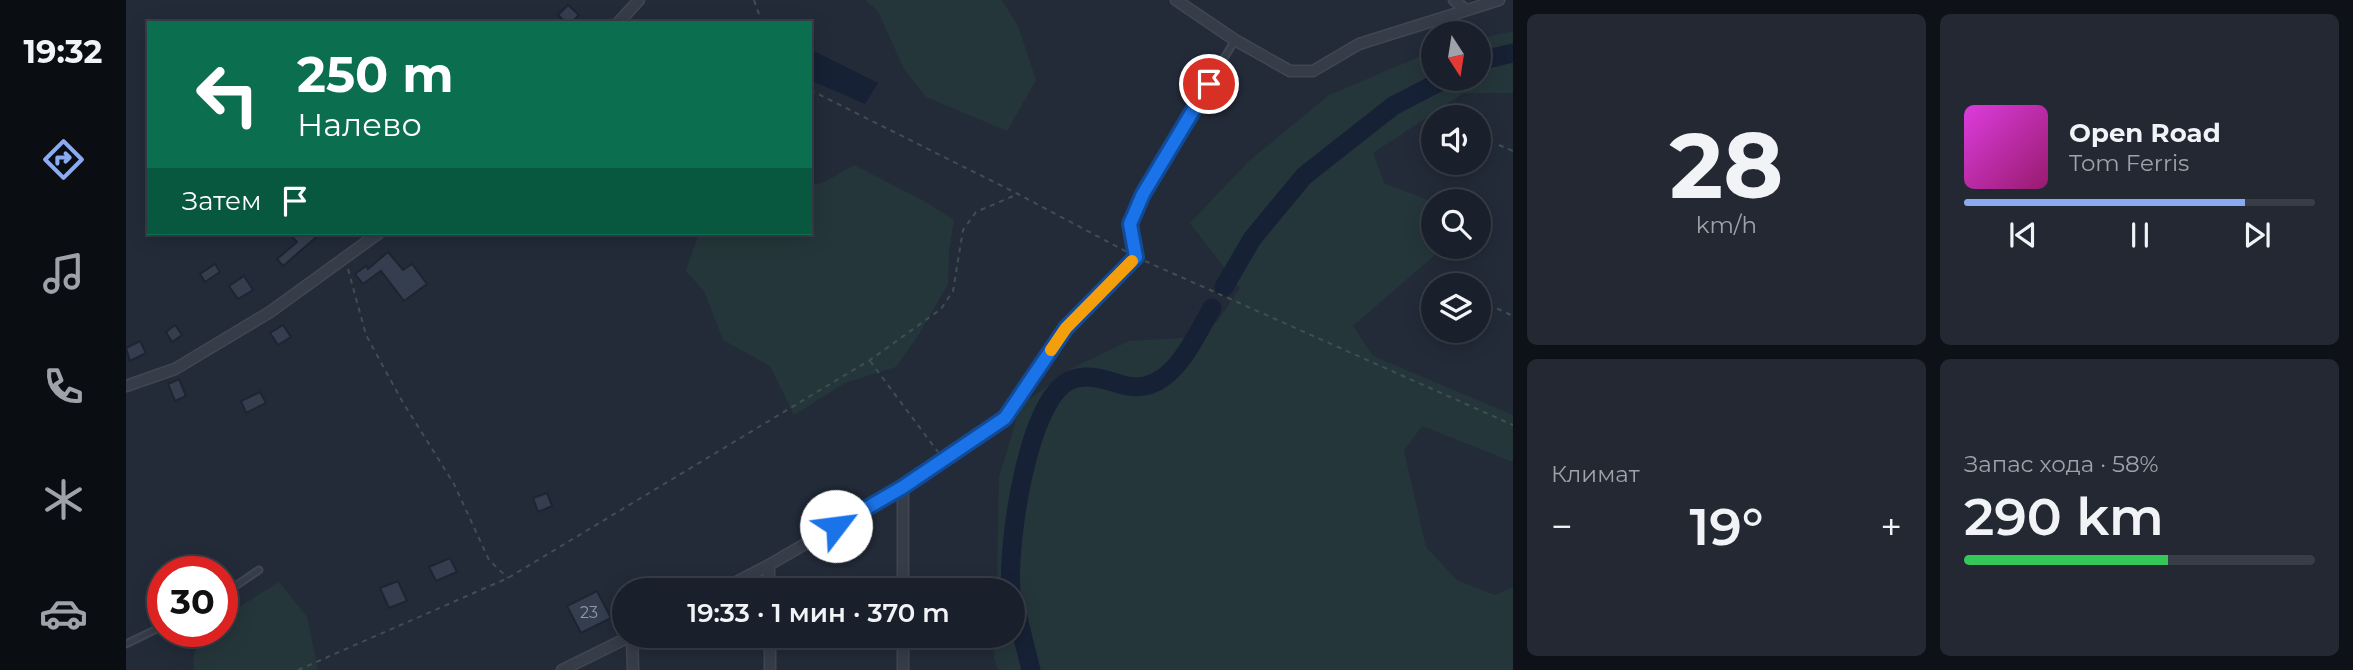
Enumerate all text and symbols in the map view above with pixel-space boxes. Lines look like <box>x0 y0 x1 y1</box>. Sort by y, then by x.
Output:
north arrow <box>1421 21 1491 91</box>
map controls <box>1421 21 1491 343</box>
text: 19:32 <box>24 32 102 71</box>
text: 250 m <box>297 45 454 104</box>
icon: left <box>182 49 273 140</box>
pin <box>1179 54 1239 114</box>
icon: arrive <box>1190 65 1228 103</box>
text: Налево <box>297 105 422 144</box>
button: sound <box>1421 105 1491 175</box>
text: 28 <box>1670 110 1783 221</box>
text: Open Road <box>2069 117 2221 149</box>
icon: directions <box>39 135 88 184</box>
text: Tom Ferris <box>2069 149 2189 177</box>
icon: arrive <box>276 182 314 220</box>
text: Затем <box>182 185 262 217</box>
button: search <box>1421 189 1491 259</box>
text: km/h <box>1696 211 1757 239</box>
icon: previous <box>2004 216 2042 254</box>
icon: pause <box>2121 216 2159 254</box>
icon: next <box>2238 216 2276 254</box>
icon: music <box>39 249 88 298</box>
button: layers <box>1421 273 1491 343</box>
icon: phone <box>39 362 88 411</box>
text: Запас хода · 58% <box>1964 450 2159 478</box>
text: Климат <box>1551 460 1640 488</box>
icon: climate <box>39 475 88 524</box>
text: 290 km <box>1964 485 2164 548</box>
position arrow <box>799 489 873 563</box>
text: 19° <box>1689 495 1764 558</box>
text: − <box>1551 503 1573 550</box>
text: + <box>1880 503 1902 550</box>
speed limit sign: 30 <box>147 556 238 647</box>
icon: car <box>39 589 88 638</box>
text: 19:33 · 1 мин · 370 m <box>687 597 950 629</box>
house number: 23 <box>580 603 598 622</box>

